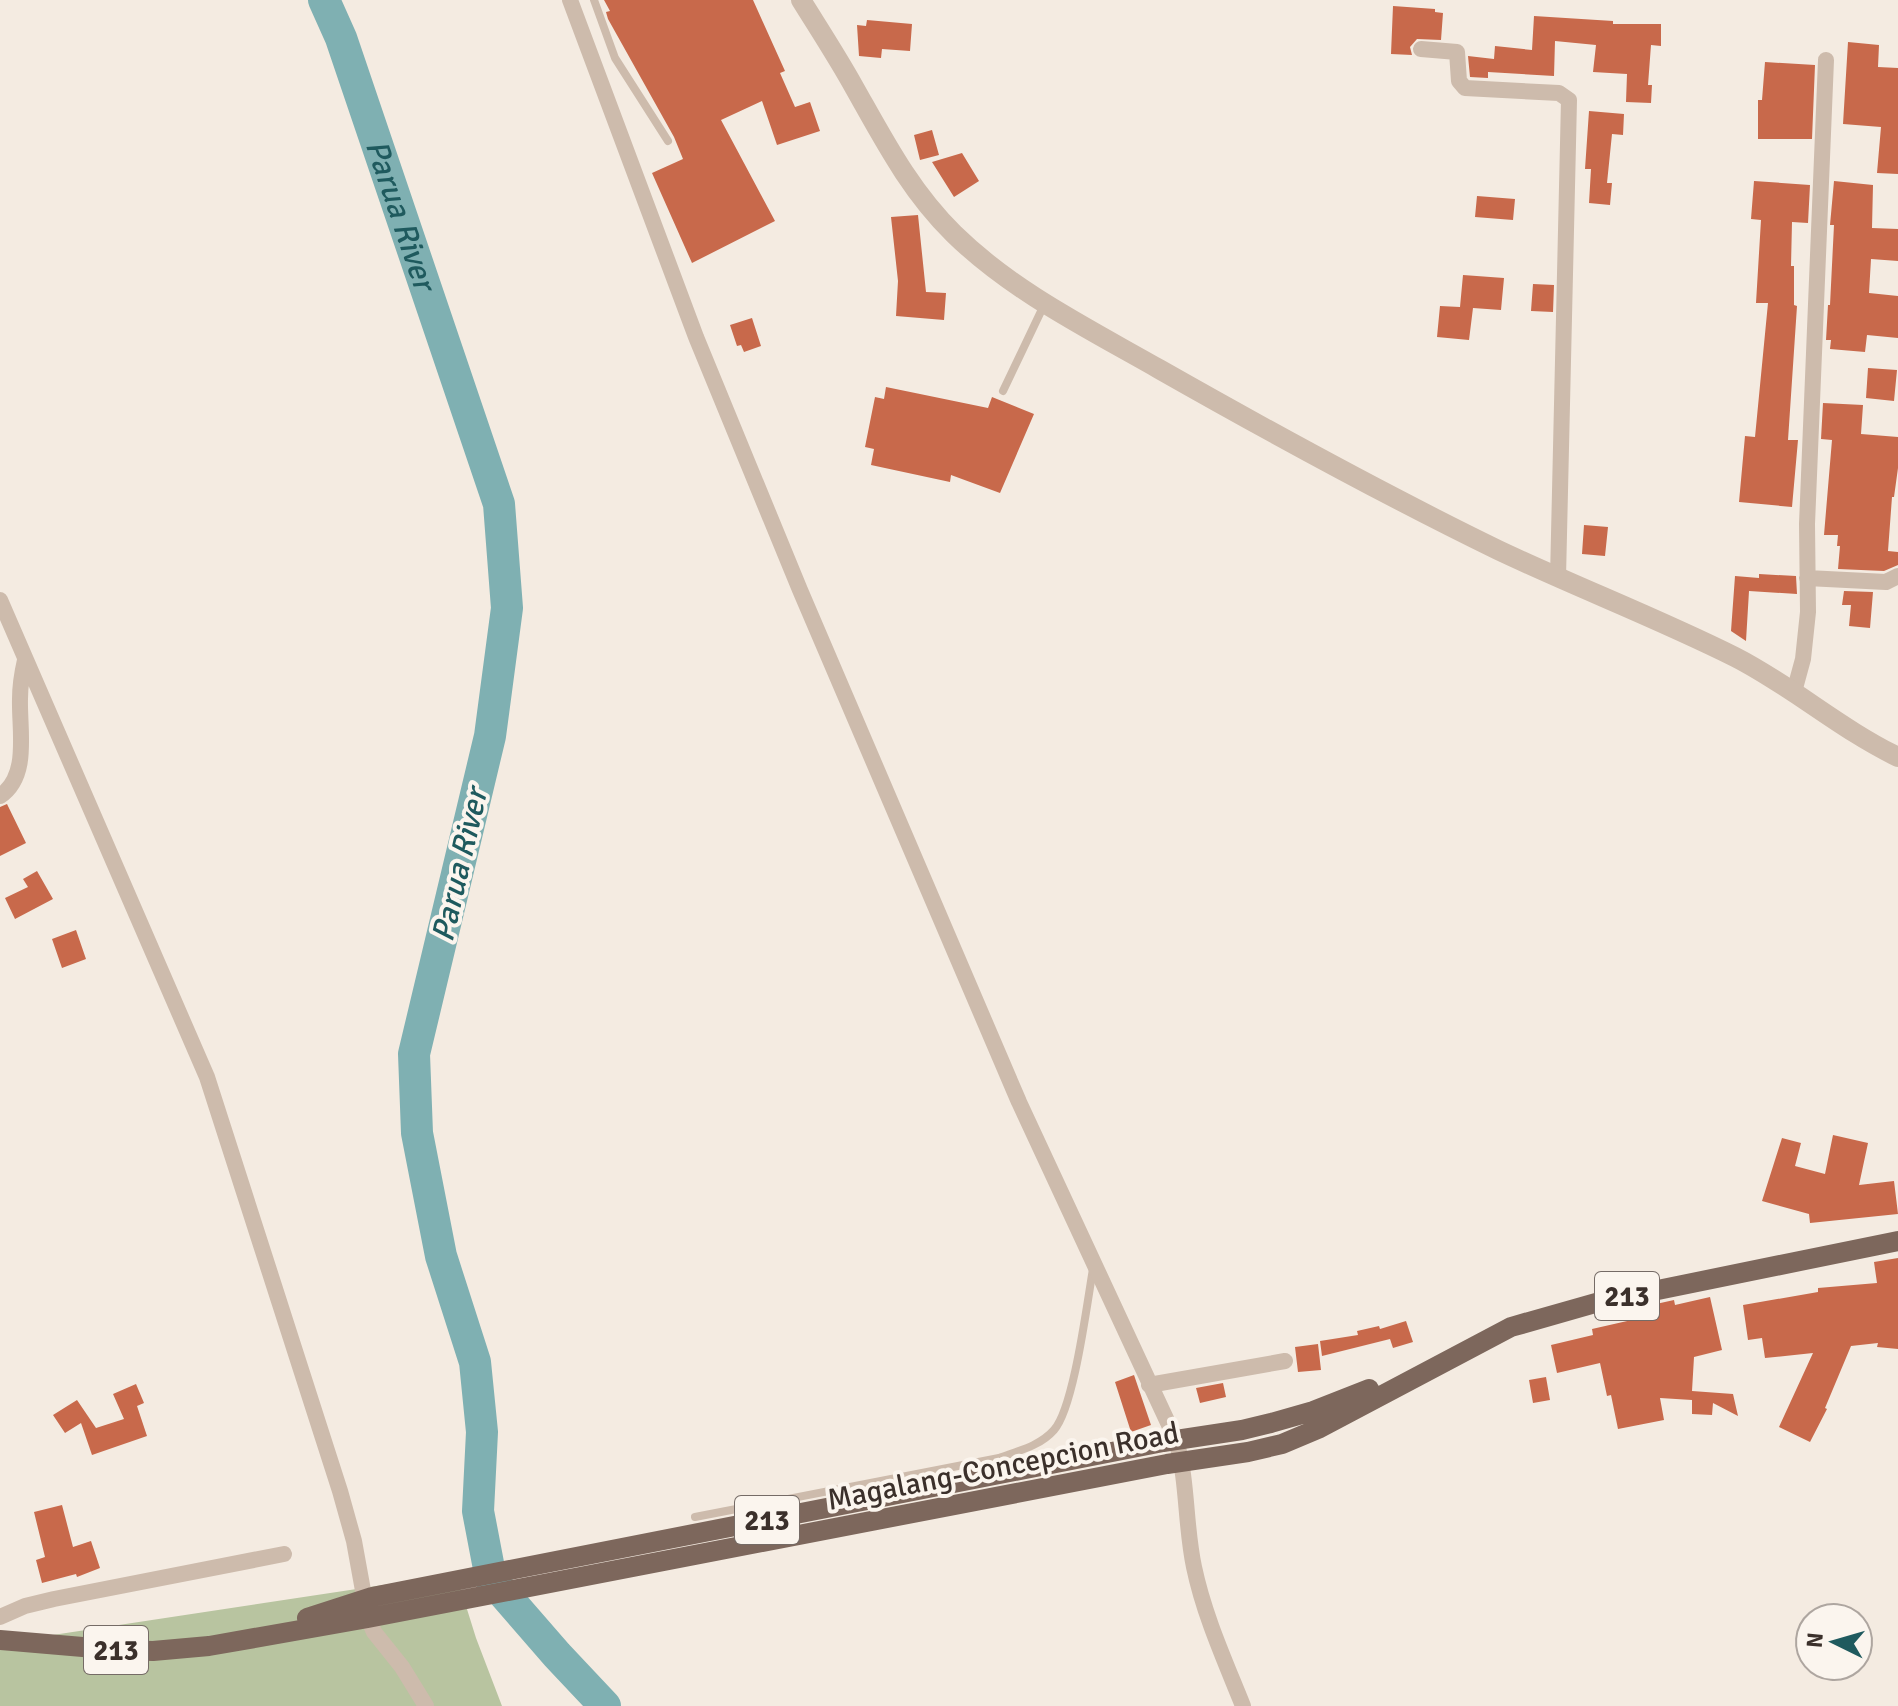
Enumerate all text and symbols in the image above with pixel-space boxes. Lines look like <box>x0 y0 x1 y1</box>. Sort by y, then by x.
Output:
water label: Parua River <box>357 135 445 299</box>
water label: Parua River <box>423 781 497 945</box>
road number: 213 <box>1595 1272 1659 1320</box>
street label: Magalang-Concepcion Road <box>824 1414 1182 1519</box>
road number: 213 <box>735 1496 799 1544</box>
north arrow <box>1794 1602 1874 1682</box>
road number: 213 <box>84 1626 148 1674</box>
text: N <box>1800 1631 1829 1649</box>

